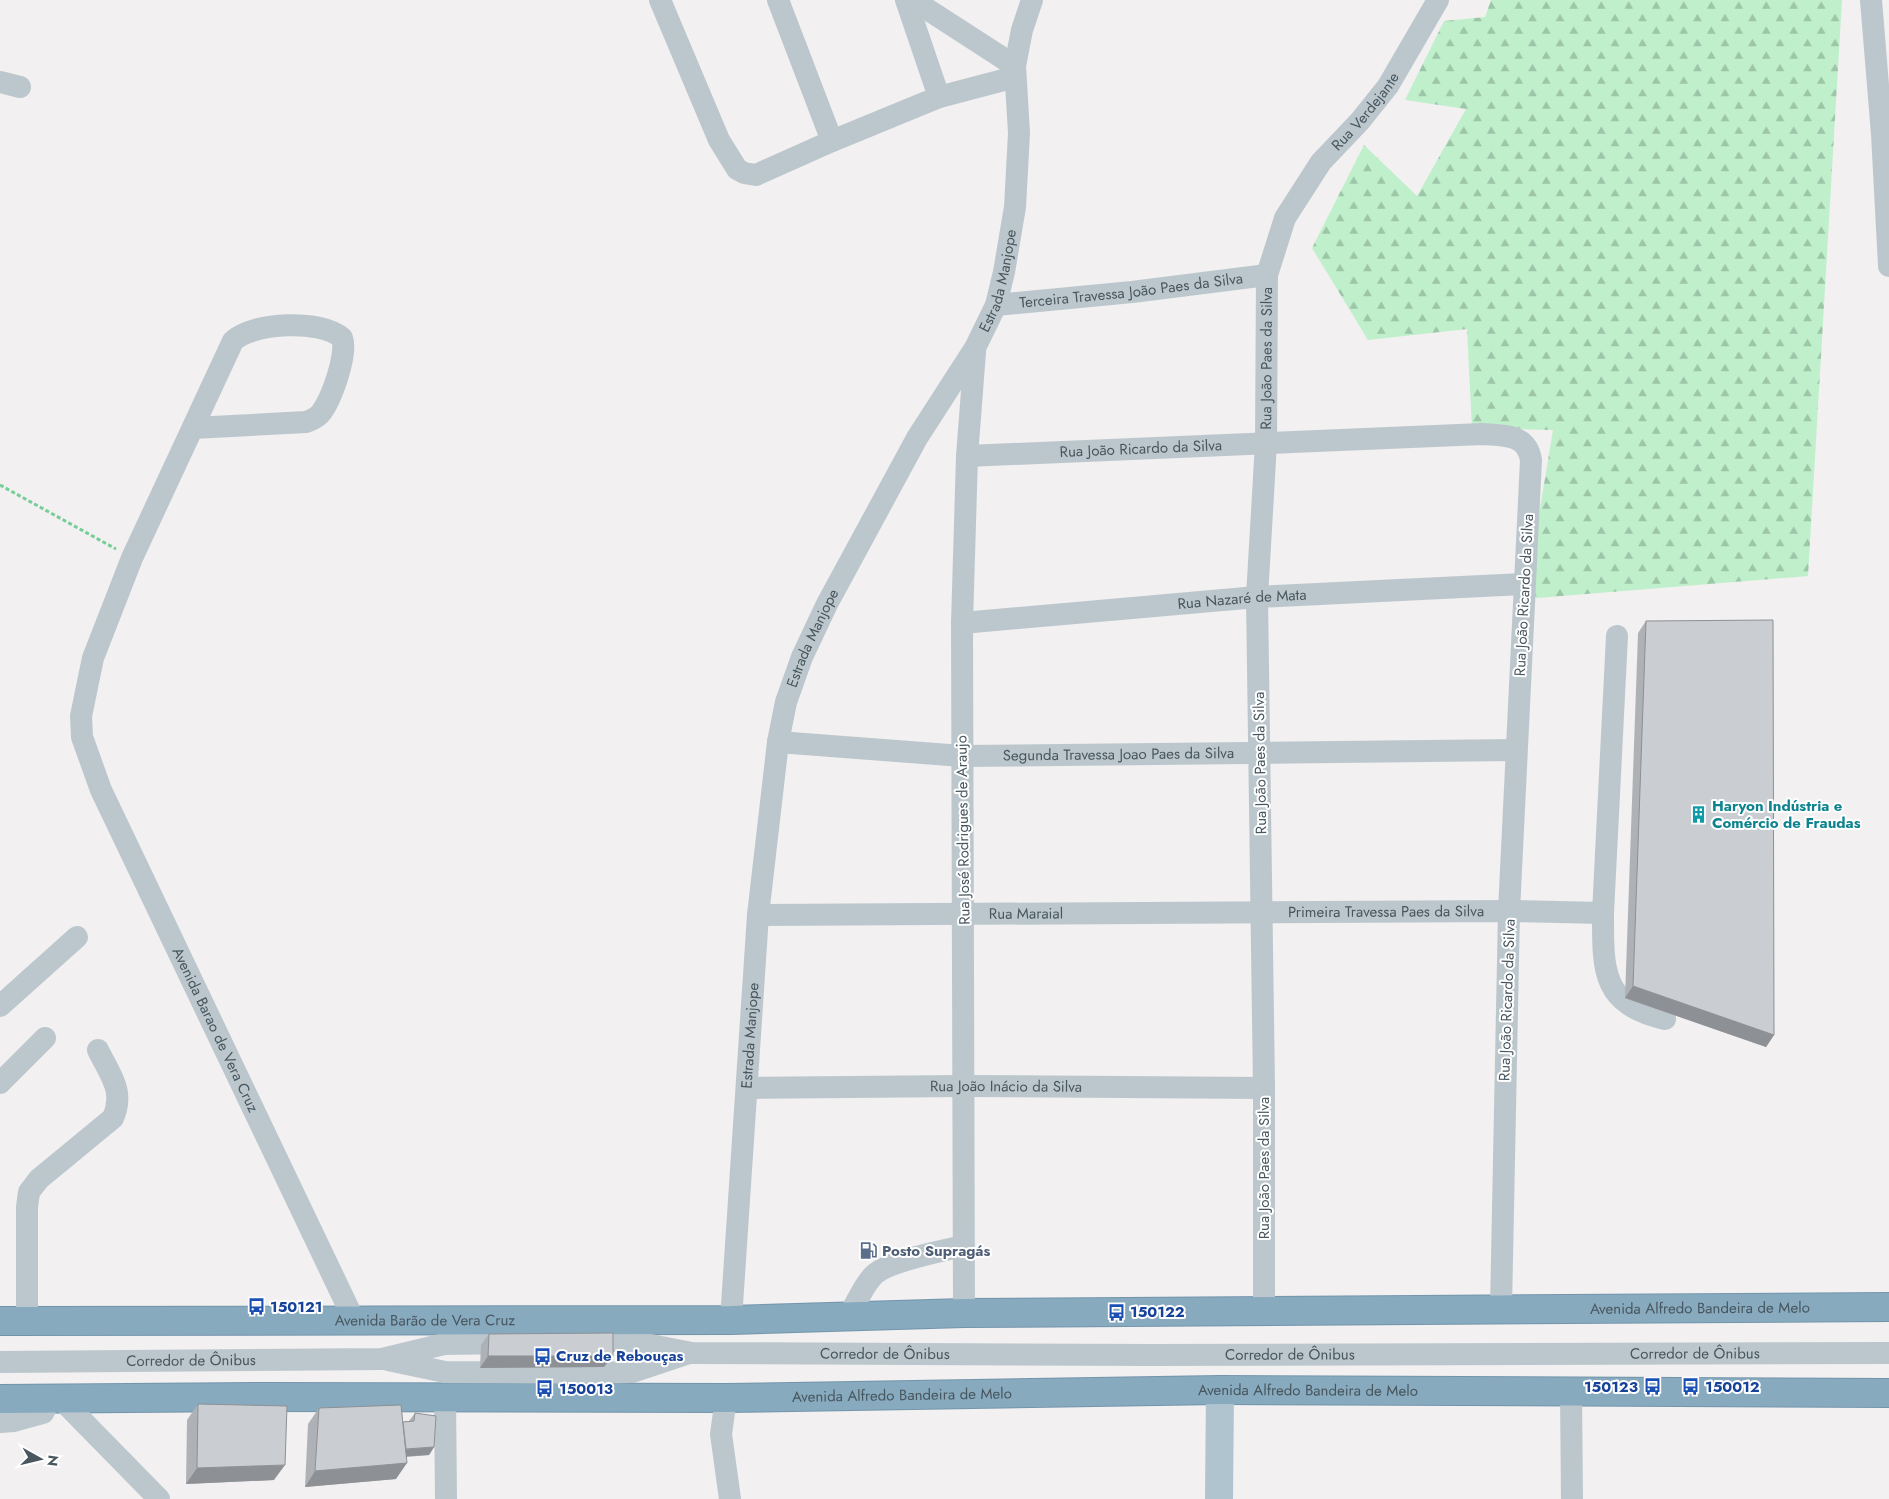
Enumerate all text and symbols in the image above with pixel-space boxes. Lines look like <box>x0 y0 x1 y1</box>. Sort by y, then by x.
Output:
street label: Rua Verdejante <box>1326 68 1405 156</box>
street label: Estrada Manjope <box>973 227 1022 336</box>
street label: Terceira Travessa João Paes da Silva <box>1018 267 1244 314</box>
street label: Rua João Paes da Silva <box>1255 287 1278 430</box>
street label: Rua João Ricardo da Silva <box>1059 434 1223 463</box>
street label: Rua João Ricardo da Silva <box>1509 513 1539 677</box>
street label: Rua Nazaré de Mata <box>1177 584 1307 615</box>
street label: Estrada Manjope <box>781 585 844 691</box>
street label: Rua João Paes da Silva <box>1248 691 1272 835</box>
street label: Rua José Rodrigues de Araujo <box>950 735 976 925</box>
street label: Segunda Travessa Joao Paes da Silva <box>1003 742 1234 767</box>
place label: Haryon Indústria e Comércio de Fraudas <box>1712 795 1861 834</box>
building icon: Haryon Indústria e Comércio de Fraudas <box>1688 805 1708 825</box>
street label: Primeira Travessa Paes da Silva <box>1288 900 1484 923</box>
street label: Rua Maraial <box>989 902 1063 925</box>
street label: Rua João Ricardo da Silva <box>1493 918 1521 1082</box>
street label: Avenida Barao de Vera Cruz <box>167 944 264 1116</box>
street label: Estrada Manjope <box>735 982 764 1089</box>
street label: Rua João Inácio da Silva <box>930 1075 1082 1098</box>
street label: Rua João Paes da Silva <box>1253 1097 1275 1239</box>
place label: Posto Supragás <box>882 1240 991 1262</box>
fuel station icon: Posto Supragás <box>858 1241 878 1261</box>
place label: 150121 <box>270 1296 322 1318</box>
bus stop icon: 150121 <box>246 1297 266 1317</box>
street label: Avenida Alfredo Bandeira de Melo <box>1590 1297 1810 1320</box>
place label: 150122 <box>1130 1301 1185 1323</box>
bus stop icon: 150122 <box>1106 1302 1126 1322</box>
street label: Avenida Barão de Vera Cruz <box>335 1309 515 1332</box>
street label: Corredor de Ônibus <box>1630 1342 1760 1365</box>
street label: Corredor de Ônibus <box>820 1343 950 1365</box>
street label: Corredor de Ônibus <box>1225 1343 1355 1366</box>
place label: Cruz de Rebouças <box>556 1345 684 1367</box>
bus stop icon: Cruz de Rebouças <box>532 1346 552 1366</box>
street label: Corredor de Ônibus <box>126 1349 256 1372</box>
place label: 150123 <box>1584 1376 1638 1398</box>
place label: 150012 <box>1705 1376 1760 1398</box>
bus stop icon: 150123 <box>1642 1377 1662 1397</box>
bus stop icon: 150012 <box>1681 1377 1701 1397</box>
place label: 150013 <box>559 1378 613 1400</box>
bus stop icon: 150013 <box>535 1379 555 1399</box>
street label: Avenida Alfredo Bandeira de Melo <box>1198 1379 1418 1402</box>
street label: Avenida Alfredo Bandeira de Melo <box>792 1382 1012 1408</box>
north arrow <box>15 1434 65 1484</box>
text: N <box>42 1454 64 1468</box>

